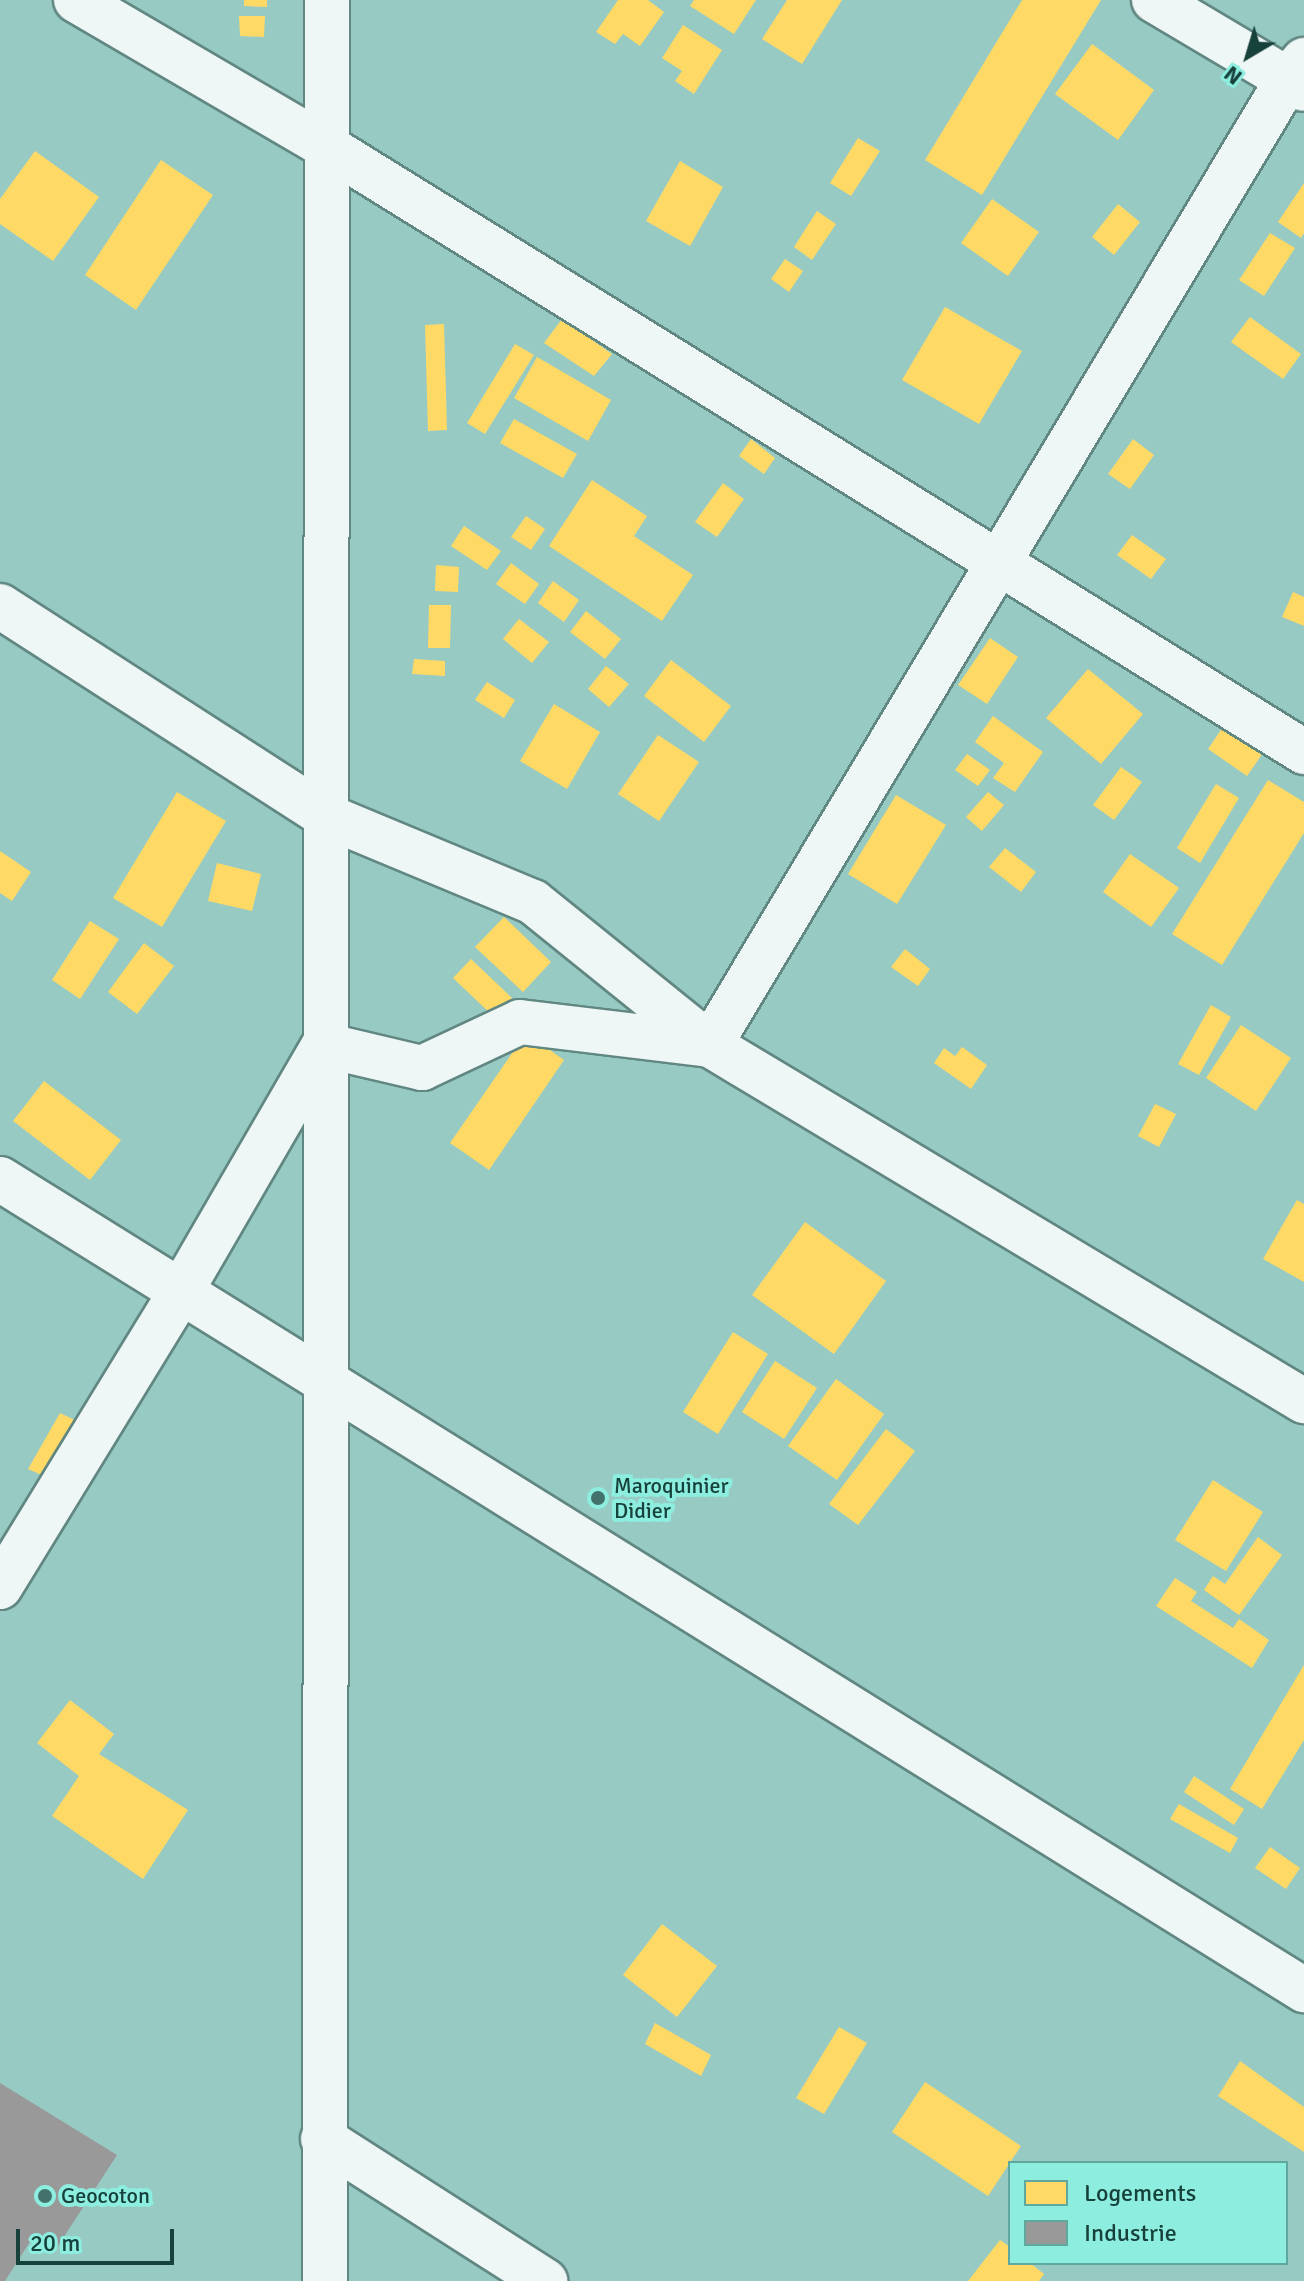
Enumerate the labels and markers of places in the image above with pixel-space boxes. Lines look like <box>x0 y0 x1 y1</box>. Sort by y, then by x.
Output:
place label: Maroquinier Didier <box>614 1472 729 1524</box>
marker: Maroquinier Didier <box>589 1489 607 1507</box>
place label: Geocoton <box>61 2183 150 2209</box>
marker: Geocoton <box>36 2187 54 2205</box>

